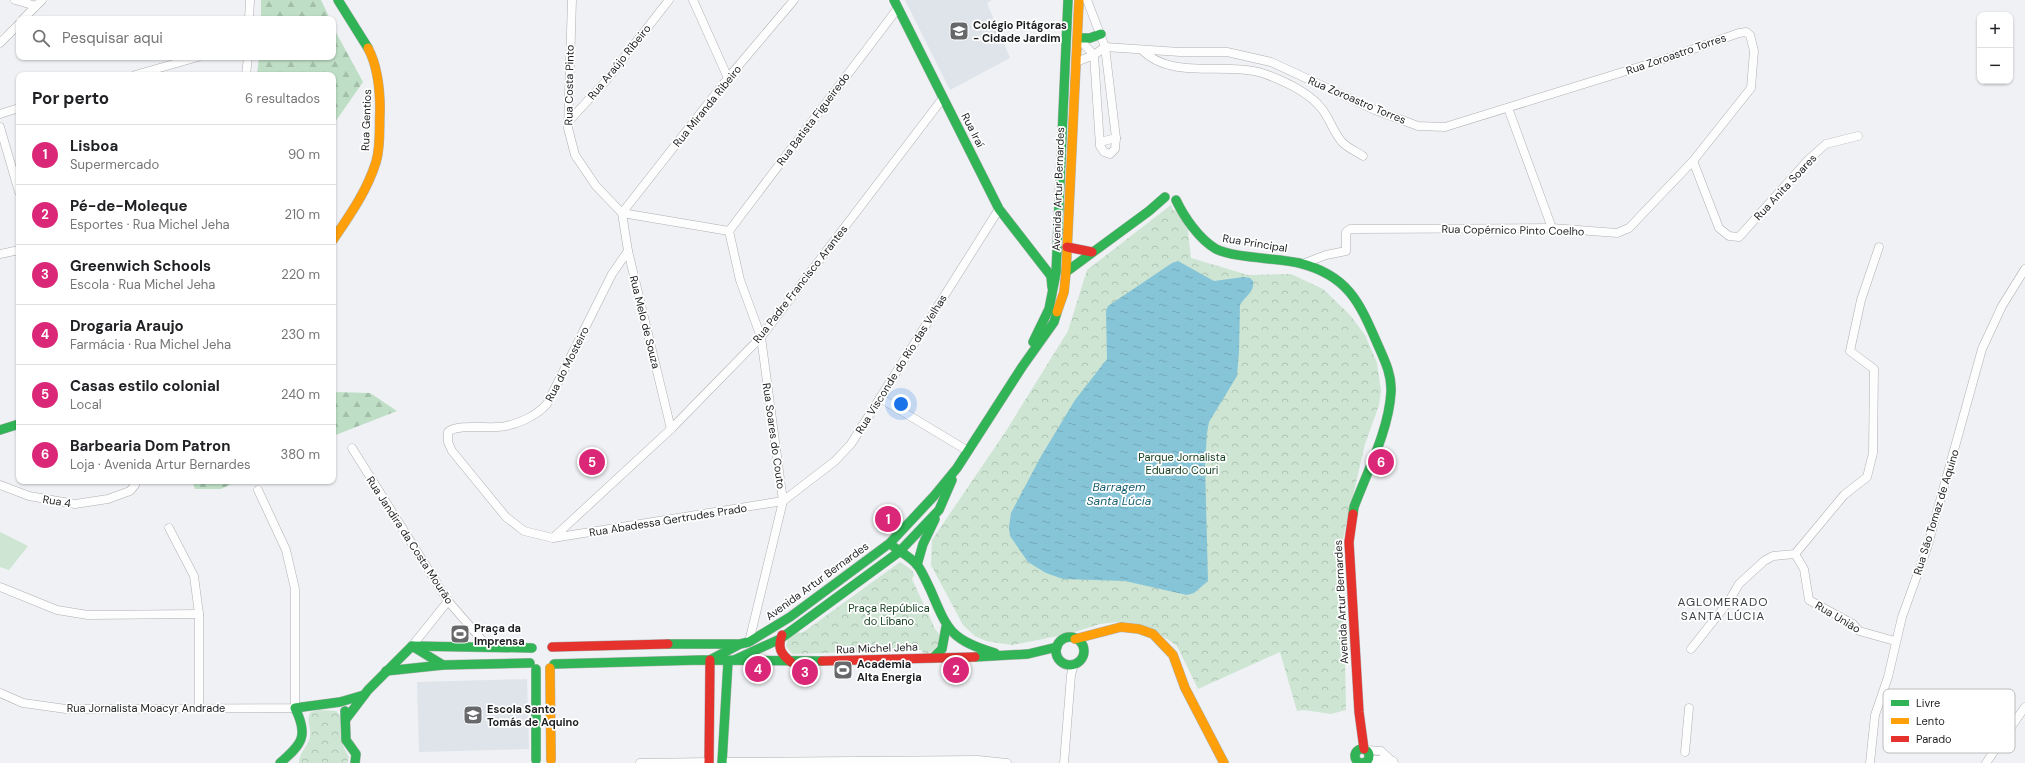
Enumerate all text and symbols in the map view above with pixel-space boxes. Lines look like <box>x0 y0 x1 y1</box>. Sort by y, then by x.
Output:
map controls <box>1977 12 2013 84</box>
button: + <box>1977 12 2013 48</box>
search box <box>16 16 336 60</box>
place label: Colégio Pitágoras - Cidade Jardim <box>973 18 1067 45</box>
school or university icon: Colégio Pitágoras - Cidade Jardim <box>948 20 970 42</box>
street label: Rua Araújo Ribeiro <box>584 22 654 102</box>
icon: search <box>30 27 52 49</box>
text: Pesquisar aqui <box>62 28 163 48</box>
street label: Rua Zoroastro Torres <box>1624 30 1728 78</box>
street label: Rua Costa Pinto <box>561 45 577 125</box>
button: − <box>1977 48 2013 84</box>
street label: Rua Miranda Ribeiro <box>670 62 744 150</box>
street label: Rua Batista Figueiredo <box>773 70 853 168</box>
street label: Rua Zoroastro Torres <box>1306 73 1408 127</box>
text: Por perto <box>32 87 109 109</box>
street label: Rua Gentios <box>358 89 374 151</box>
text: 6 resultados <box>245 90 320 107</box>
street label: Rua Iraí <box>958 110 988 150</box>
street label: Avenida Artur Bernardes <box>1049 127 1067 251</box>
text: Lisboa <box>70 136 118 156</box>
text: 1 <box>43 146 47 163</box>
text: 90 m <box>288 146 320 163</box>
street label: Rua Anita Soares <box>1751 151 1819 223</box>
text: Supermercado <box>70 156 159 173</box>
text: Pé-de-Moleque <box>70 196 188 216</box>
text: 2 <box>41 206 49 223</box>
text: 210 m <box>285 206 320 223</box>
text: Esportes · Rua Michel Jeha <box>70 216 230 233</box>
street label: Rua Padre Francisco Arantes <box>750 222 850 346</box>
street label: Rua Copérnico Pinto Coelho <box>1441 222 1585 238</box>
street label: Rua Principal <box>1222 231 1288 255</box>
text: Greenwich Schools <box>70 256 211 276</box>
text: 3 <box>41 266 49 283</box>
text: 220 m <box>281 266 320 283</box>
street label: Rua Melo de Souza <box>627 274 663 370</box>
text: Escola · Rua Michel Jeha <box>70 276 215 293</box>
street label: Rua Visconde do Rio das Velhas <box>852 292 950 436</box>
text: Drogaria Araujo <box>70 316 184 336</box>
street label: Rua do Mosteiro <box>542 324 592 404</box>
text: 4 <box>41 326 49 343</box>
text: 230 m <box>281 326 320 343</box>
text: Farmácia · Rua Michel Jeha <box>70 336 231 353</box>
text: Casas estilo colonial <box>70 376 220 396</box>
street label: Rua Soares do Couto <box>760 382 788 490</box>
text: 5 <box>41 386 49 403</box>
text: 240 m <box>281 386 320 403</box>
your location <box>891 394 911 414</box>
text: Local <box>70 396 102 413</box>
text: Barbearia Dom Patron <box>70 436 230 456</box>
text: 6 <box>41 446 49 463</box>
text: 380 m <box>280 446 320 463</box>
pin: 5 <box>579 447 605 477</box>
pin: 6 <box>1368 447 1394 477</box>
street label: Rua São Tomaz de Aquino <box>1910 447 1962 577</box>
park label: Parque Jornalista Eduardo Couri <box>1138 450 1226 477</box>
text: Loja · Avenida Artur Bernardes <box>70 456 251 473</box>
street label: Rua Jandira da Costa Mourão <box>363 474 457 606</box>
water label: Barragem Santa Lúcia <box>1087 479 1152 509</box>
street label: Rua 4 <box>42 492 72 510</box>
street label: Rua Abadessa Gertrudes Prado <box>588 501 748 539</box>
pin: 1 <box>875 504 901 534</box>
street label: Avenida Artur Bernardes <box>763 539 871 623</box>
street label: Avenida Artur Bernardes <box>1331 540 1351 664</box>
district label: AGLOMERADO SANTA LÚCIA <box>1678 594 1768 624</box>
street label: Rua União <box>1813 598 1863 636</box>
park label: Praça República do Líbano <box>848 601 930 628</box>
place label: Praça da Imprensa <box>474 621 525 648</box>
sports icon: Praça da Imprensa <box>449 623 471 645</box>
street label: Rua Michel Jeha <box>836 640 918 656</box>
pin: 4 <box>745 654 771 684</box>
pin: 2 <box>943 655 969 685</box>
pin: 3 <box>792 657 818 687</box>
place label: Academia Alta Energia <box>857 657 922 684</box>
sports icon: Academia Alta Energia <box>832 659 854 681</box>
legend <box>1883 689 2015 753</box>
text: Livre <box>1916 696 1940 710</box>
street label: Rua Jornalista Moacyr Andrade <box>67 701 225 715</box>
place label: Escola Santo Tomás de Aquino <box>487 702 579 729</box>
school or university icon: Escola Santo Tomás de Aquino <box>462 704 484 726</box>
text: Lento <box>1916 714 1945 728</box>
text: Parado <box>1916 732 1952 746</box>

